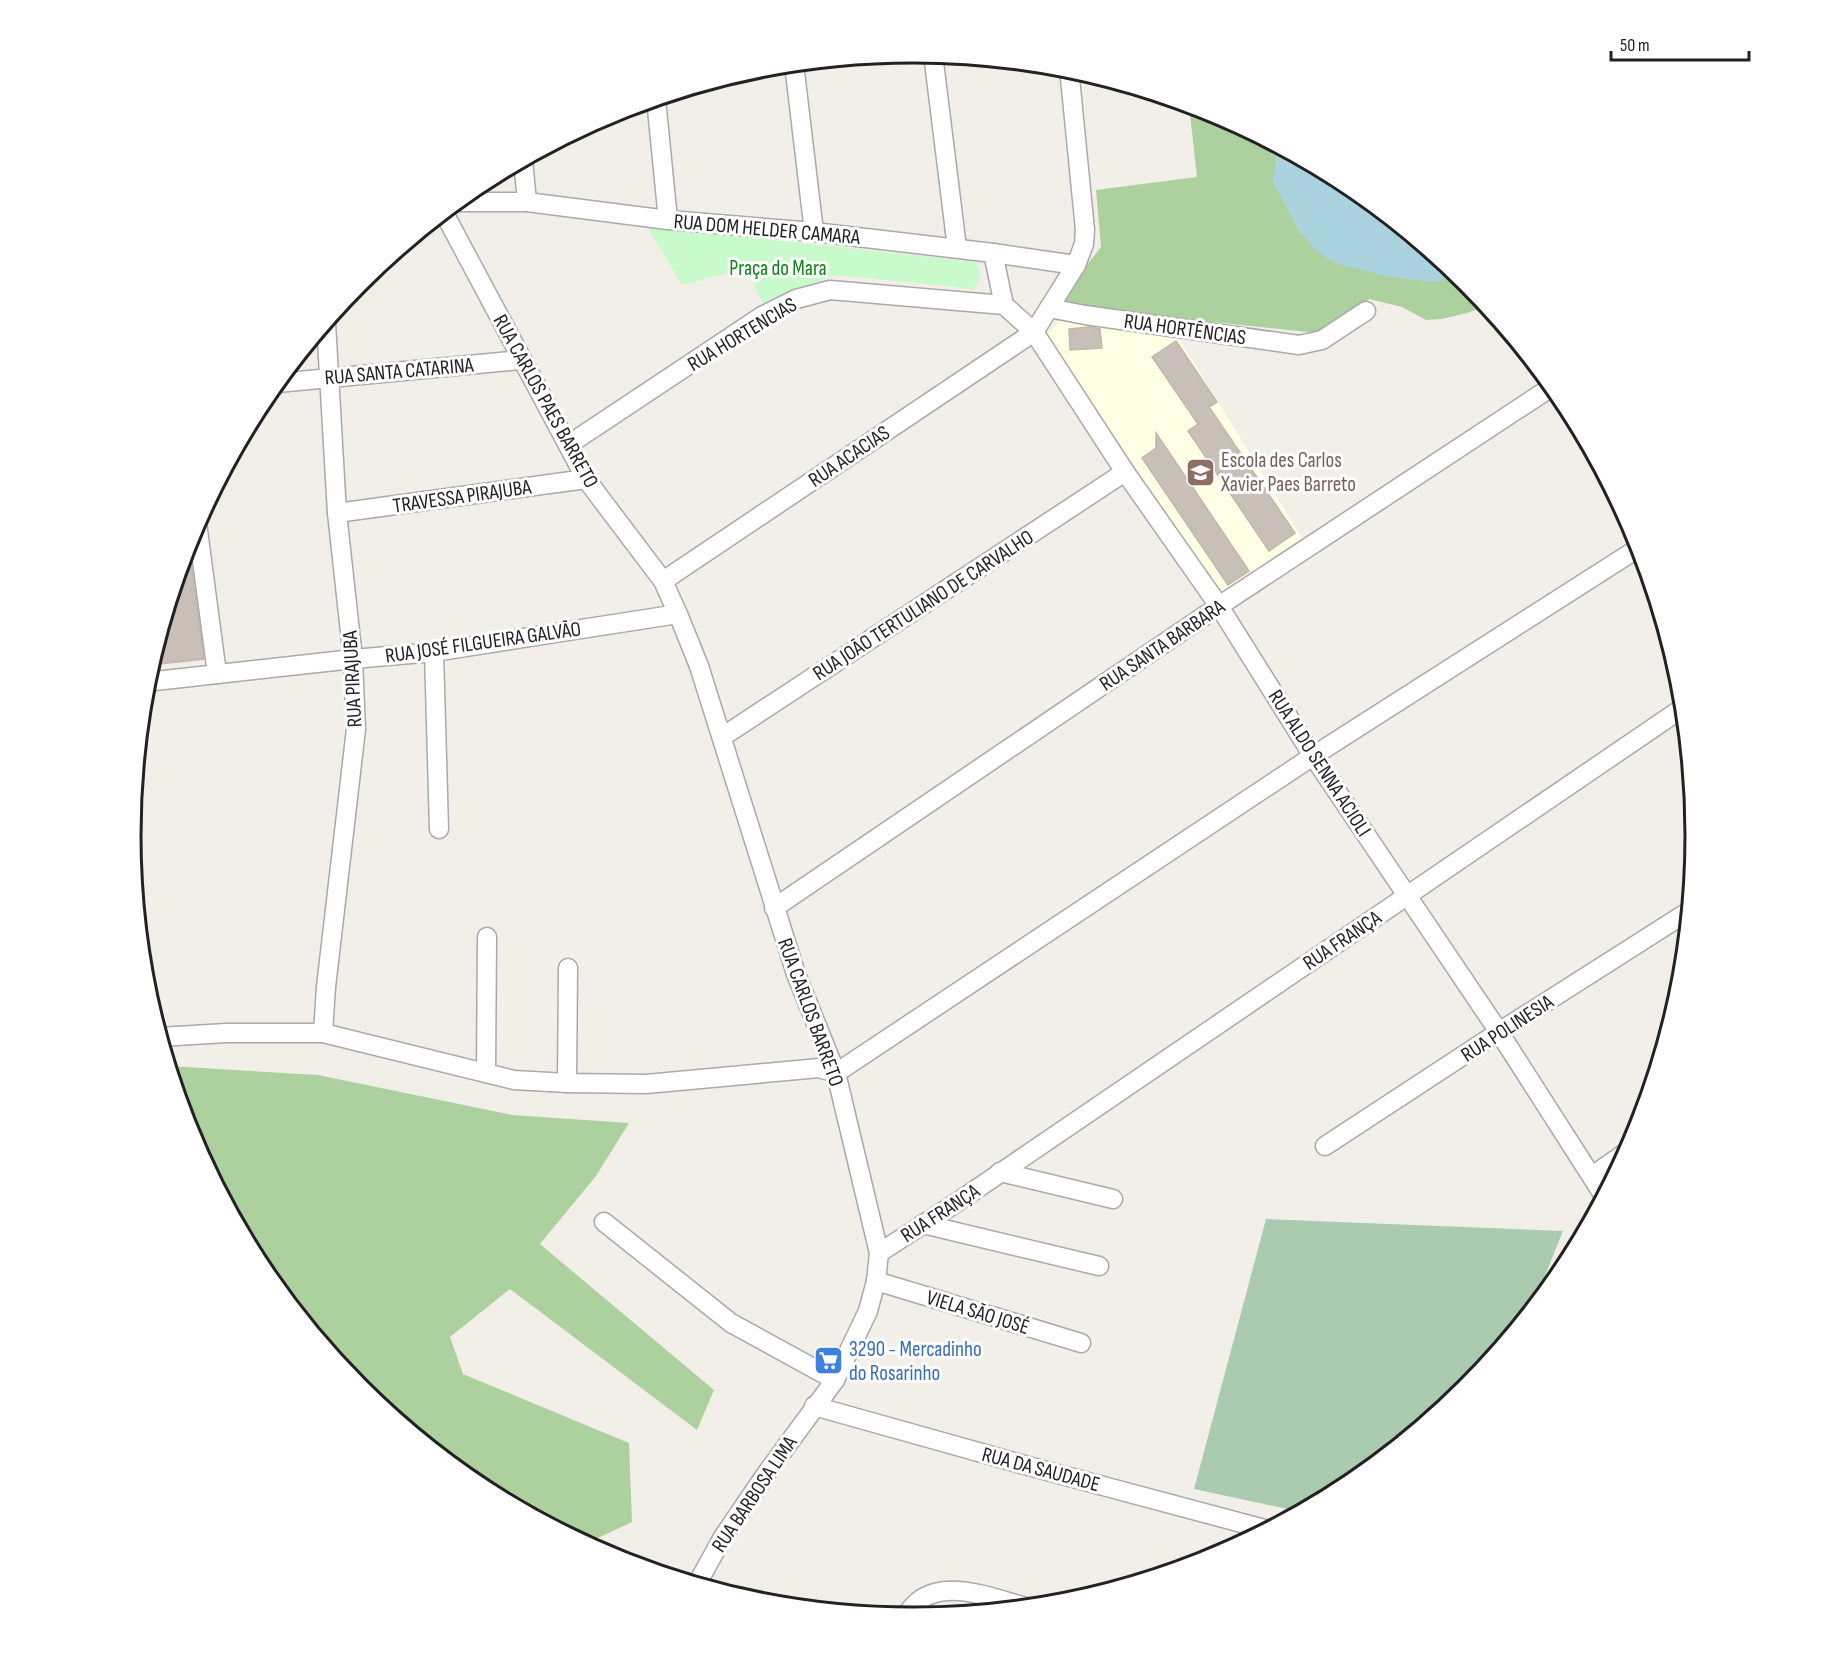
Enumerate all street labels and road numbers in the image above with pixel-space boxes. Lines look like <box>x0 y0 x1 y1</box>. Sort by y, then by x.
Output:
street label: RUA DOM HELDER CAMARA <box>673 209 862 250</box>
street label: RUA HORTENCIAS <box>683 292 801 377</box>
street label: RUA HORTÊNCIAS <box>1122 309 1248 350</box>
street label: RUA CARLOS PAES BARRETO <box>488 310 604 492</box>
street label: RUA SANTA CATARINA <box>324 352 476 390</box>
street label: RUA ACACIAS <box>804 420 895 493</box>
street label: TRAVESSA PIRAJUBA <box>391 474 534 519</box>
street label: RUA JOÃO TERTULIANO DE CARVALHO <box>808 525 1038 686</box>
street label: RUA SANTA BARBARA <box>1095 594 1230 696</box>
street label: RUA JOSÉ FILGUEIRA GALVÃO <box>384 616 583 669</box>
street label: RUA PIRAJUBA <box>337 629 368 728</box>
street label: RUA ALDO SENNA ACIOLI <box>1263 685 1376 841</box>
street label: RUA FRANÇA <box>1298 905 1387 976</box>
street label: RUA CARLOS BARRETO <box>772 935 849 1090</box>
street label: RUA POLINESIA <box>1456 989 1559 1067</box>
street label: RUA FRANÇA <box>896 1178 985 1248</box>
street label: VIELA SÃO JOSÉ <box>923 1285 1032 1340</box>
street label: RUA BARBOSA LIMA <box>706 1431 803 1557</box>
street label: RUA DA SAUDADE <box>979 1442 1102 1497</box>

